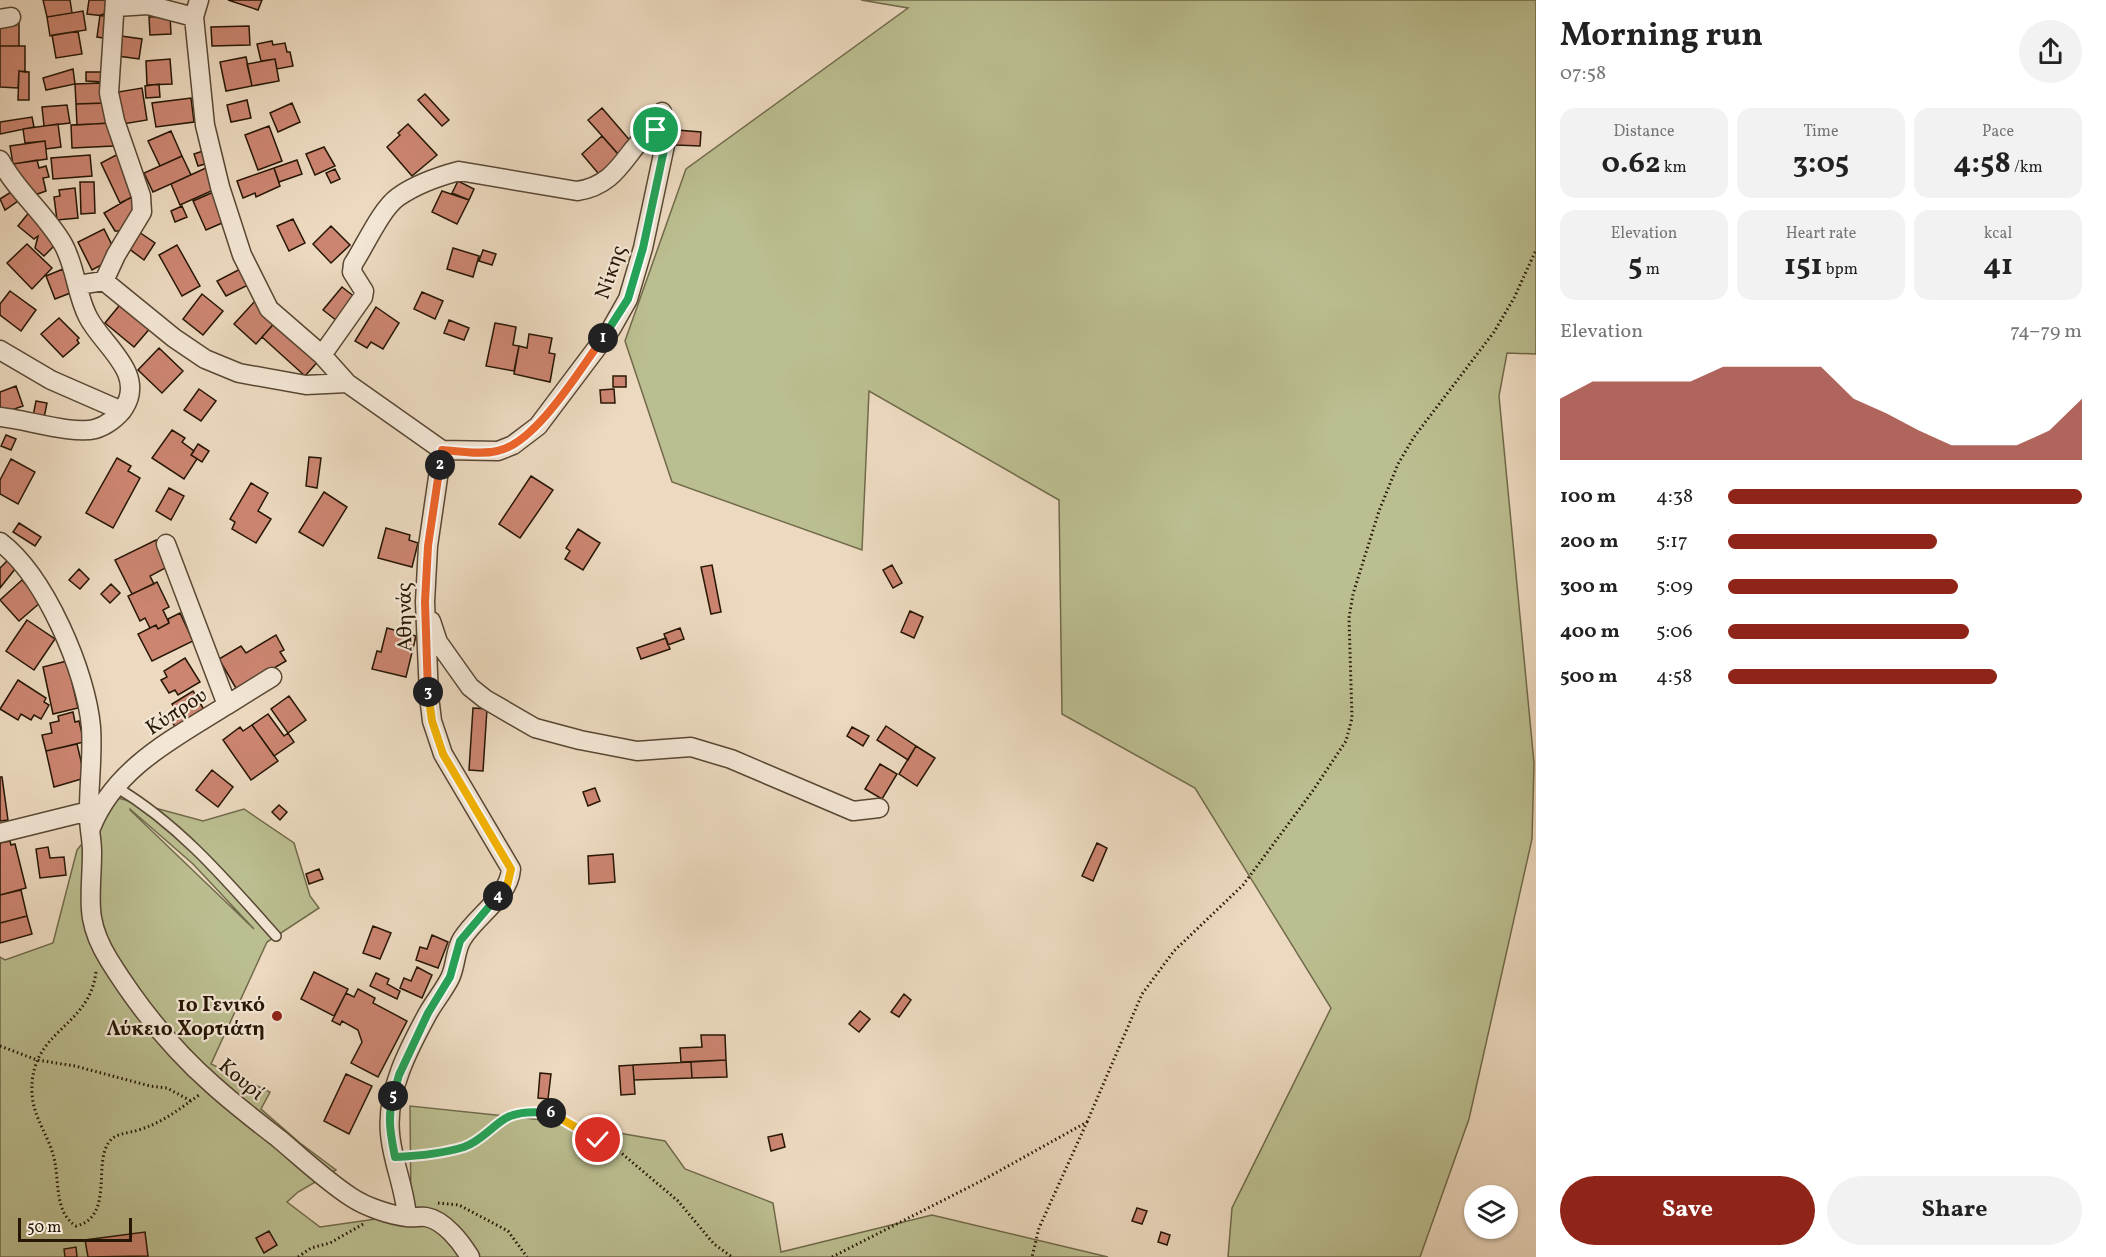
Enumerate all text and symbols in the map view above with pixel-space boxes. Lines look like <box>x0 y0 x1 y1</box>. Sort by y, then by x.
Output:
text: Morning run <box>1560 14 1763 60</box>
button: share <box>2019 20 2082 83</box>
text: 07:58 <box>1560 60 1606 88</box>
pin <box>630 104 681 155</box>
icon: arrive <box>639 113 672 146</box>
text: Distance <box>1613 121 1675 143</box>
text: Time <box>1803 121 1839 143</box>
text: Pace <box>1982 121 2014 143</box>
text: 0.62 <box>1601 143 1660 185</box>
text: 3:05 <box>1793 143 1849 185</box>
text: 4:58 <box>1953 143 2011 185</box>
text: km <box>1660 157 1687 179</box>
text: /km <box>2011 157 2043 179</box>
text: Elevation <box>1611 223 1677 245</box>
text: Heart rate <box>1786 223 1856 245</box>
text: kcal <box>1984 223 2012 245</box>
street label: Νίκης <box>589 242 634 303</box>
text: 5 <box>1628 245 1643 287</box>
text: 151 <box>1784 245 1823 287</box>
text: 41 <box>1983 245 2013 287</box>
text: m <box>1643 259 1660 281</box>
text: bpm <box>1823 259 1858 281</box>
text: Elevation <box>1560 318 1643 346</box>
text: 74–79 m <box>2010 318 2082 346</box>
pin: 1 <box>588 323 618 353</box>
text: 1 <box>600 327 606 349</box>
pin: 2 <box>425 450 455 480</box>
text: 2 <box>436 454 444 476</box>
text: 100 m <box>1560 483 1616 511</box>
text: 4:38 <box>1656 483 1693 511</box>
text: 200 m <box>1560 528 1618 556</box>
text: 5:17 <box>1656 528 1688 556</box>
text: 300 m <box>1560 573 1618 601</box>
text: 5:09 <box>1656 573 1693 601</box>
street label: Αθηνάς <box>390 582 421 652</box>
text: 400 m <box>1560 618 1620 646</box>
text: 5:06 <box>1656 618 1693 646</box>
text: 500 m <box>1560 663 1618 691</box>
text: 4:58 <box>1656 663 1692 691</box>
pin: 3 <box>413 677 443 707</box>
street label: Κύπρου <box>140 681 213 743</box>
text: 3 <box>424 681 432 703</box>
pin: 4 <box>483 881 513 911</box>
text: 4 <box>493 885 503 907</box>
place label: 1ο Γενικό Λύκειο Χορτιάτη <box>106 991 265 1044</box>
marker: 1ο Γενικό Λύκειο Χορτιάτη <box>270 1009 284 1023</box>
street label: Κουρί <box>212 1052 270 1108</box>
pin: 5 <box>378 1081 408 1111</box>
text: 5 <box>389 1085 397 1107</box>
pin: 6 <box>536 1098 566 1128</box>
text: 6 <box>547 1102 555 1124</box>
pin <box>572 1114 623 1165</box>
icon: check <box>581 1123 614 1156</box>
button: Save <box>1560 1176 1815 1245</box>
button: Share <box>1827 1176 2082 1245</box>
map controls <box>1464 1185 1518 1239</box>
button: layers <box>1464 1185 1518 1239</box>
scale bar <box>18 1215 132 1242</box>
text: 50 m <box>27 1217 61 1239</box>

